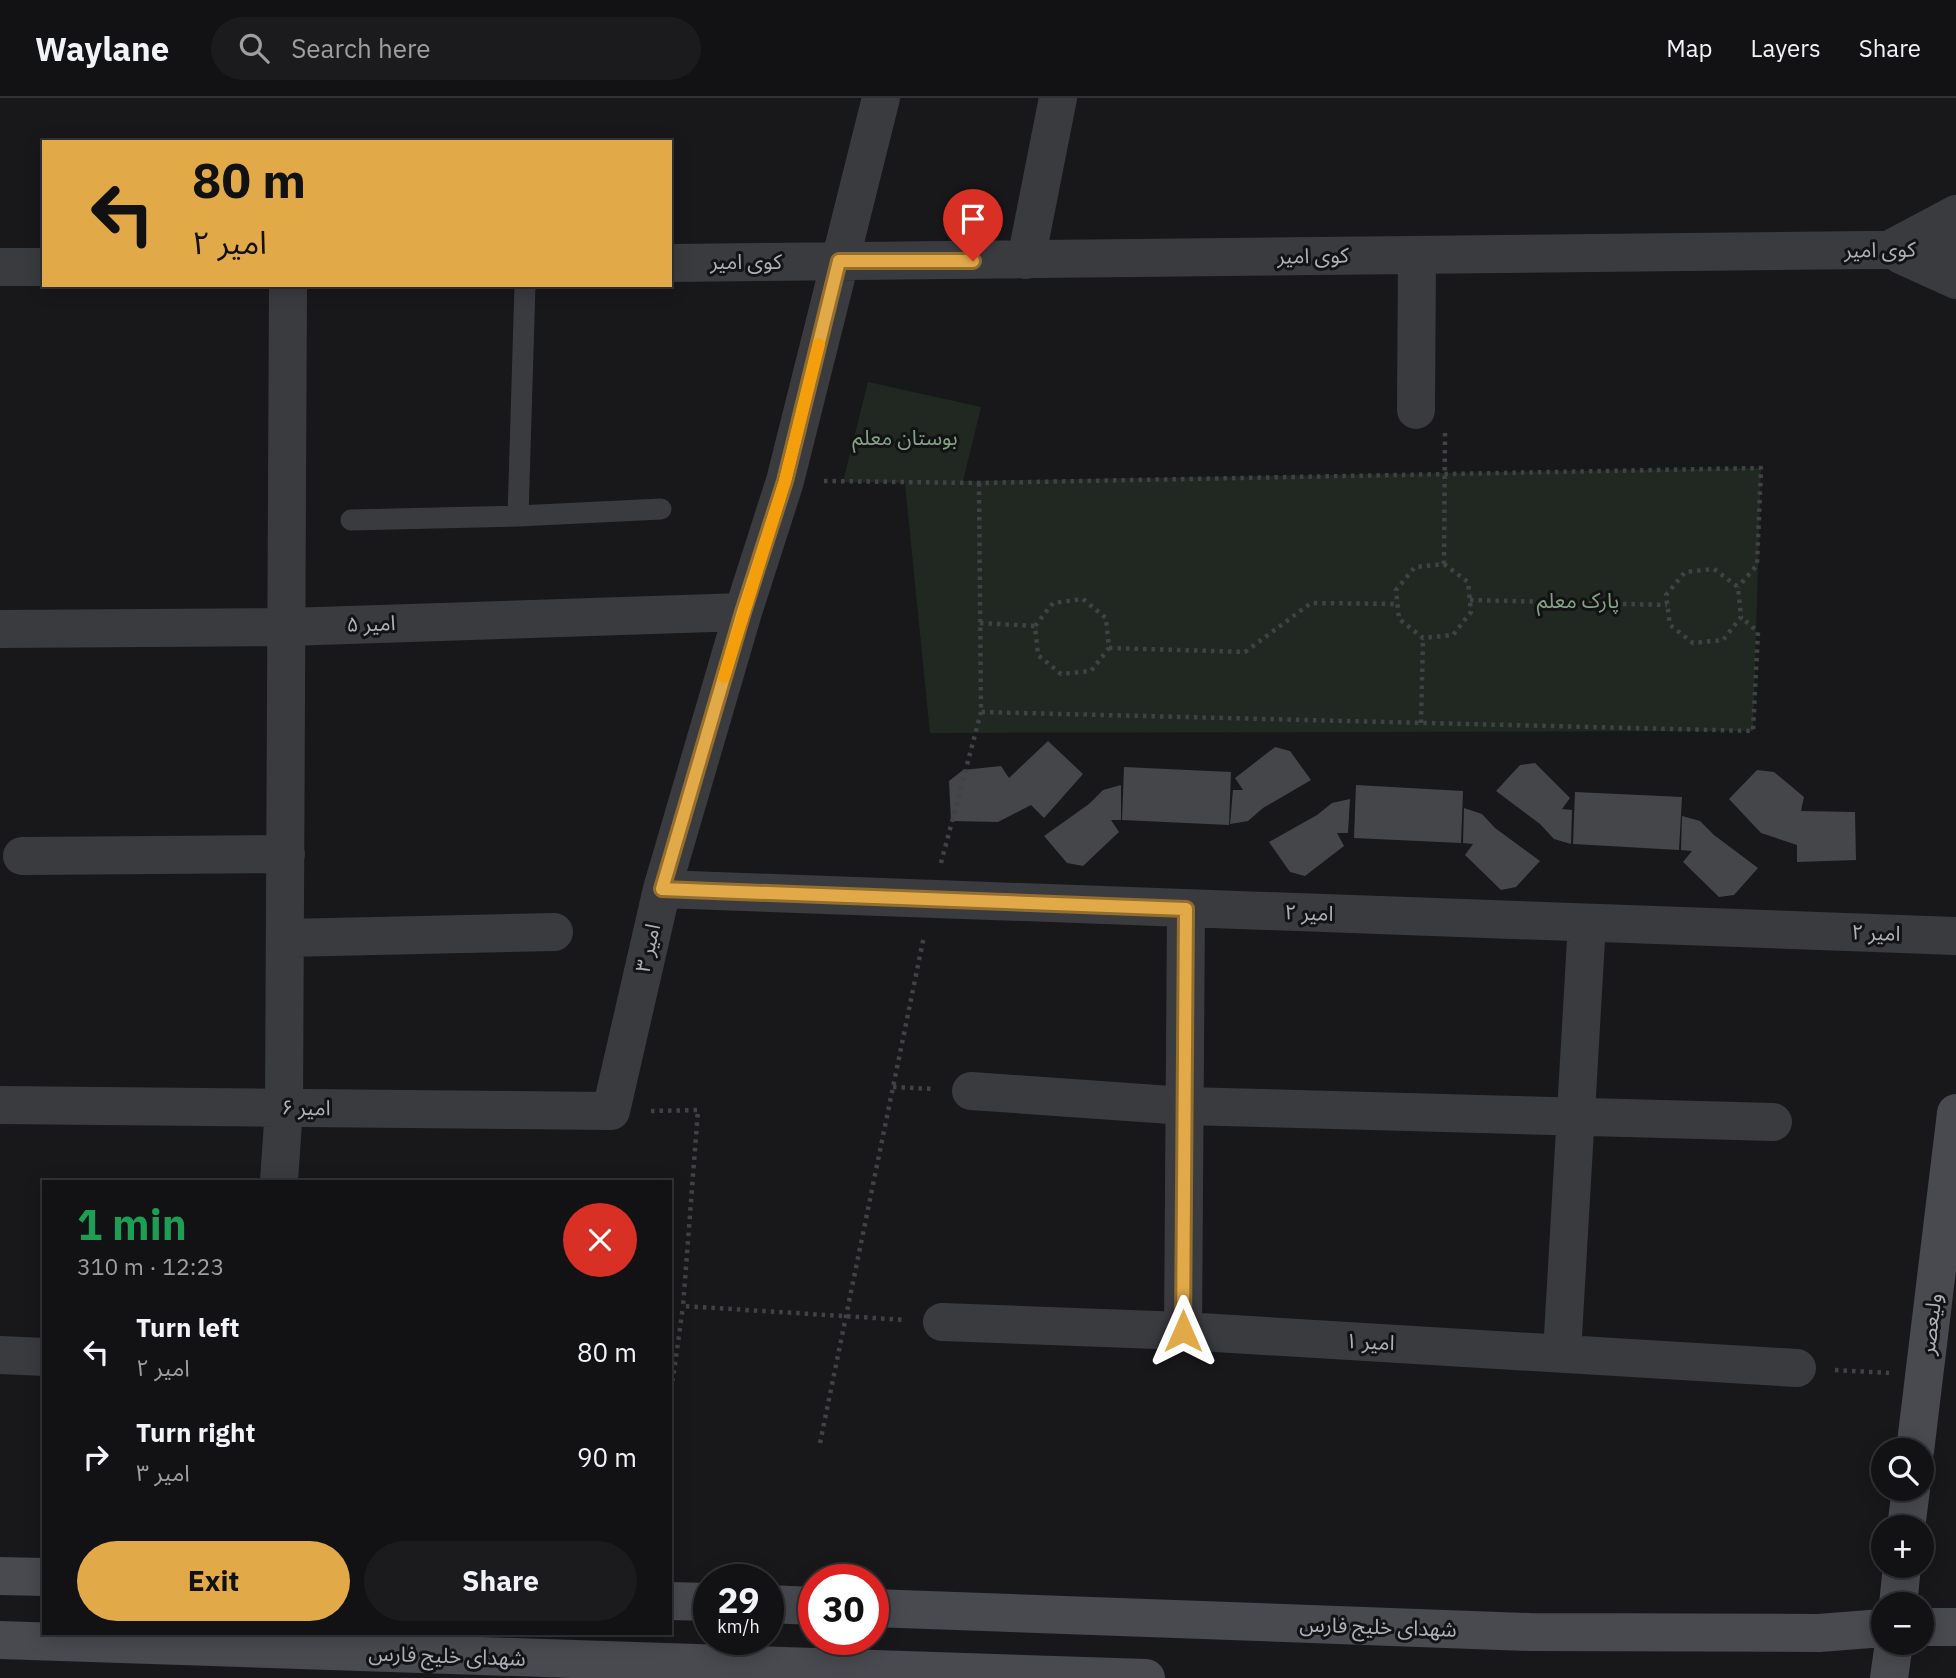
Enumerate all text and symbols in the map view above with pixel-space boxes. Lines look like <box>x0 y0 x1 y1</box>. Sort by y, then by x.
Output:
search box <box>211 17 701 80</box>
text: Waylane <box>35 27 169 70</box>
icon: search <box>235 29 273 67</box>
text: Search here <box>291 31 431 65</box>
text: Map <box>1666 32 1713 64</box>
text: Layers <box>1751 32 1821 64</box>
text: Share <box>1859 32 1921 64</box>
text: 80 m <box>192 148 306 211</box>
icon: left <box>77 168 168 259</box>
pin <box>943 189 1003 261</box>
icon: arrive <box>954 200 992 238</box>
text: امیر ۲ <box>192 221 267 263</box>
street label: کوی امیر <box>1843 234 1916 264</box>
street label: کوی امیر <box>1276 240 1349 270</box>
street label: کوی امیر <box>709 247 782 275</box>
park label: بوستان معلم <box>852 423 958 453</box>
park label: پارک معلم <box>1537 586 1619 616</box>
street label: امیر ۵ <box>346 608 396 638</box>
street label: امیر ۲ <box>1284 897 1334 927</box>
street label: امیر ۲ <box>1851 917 1901 947</box>
street label: امیر ۳ <box>628 921 666 975</box>
street label: امیر ۶ <box>281 1093 331 1121</box>
text: 1 min <box>77 1197 187 1252</box>
button: close <box>563 1203 637 1277</box>
text: 310 m · 12:23 <box>77 1251 224 1281</box>
street label: ولیعصر <box>1912 1291 1948 1357</box>
position arrow <box>1146 1294 1220 1368</box>
text: Turn left <box>136 1310 239 1344</box>
street label: امیر ۱ <box>1345 1326 1395 1356</box>
icon: left <box>77 1333 115 1371</box>
text: 80 m <box>577 1335 637 1369</box>
text: امیر ۲ <box>136 1352 190 1382</box>
text: Turn right <box>136 1415 255 1449</box>
icon: right <box>77 1438 115 1476</box>
map controls <box>1871 1438 1934 1655</box>
button: search <box>1871 1438 1934 1501</box>
text: 90 m <box>577 1440 637 1474</box>
text: امیر ۳ <box>136 1457 190 1487</box>
button: + <box>1871 1515 1934 1578</box>
button: Exit <box>77 1541 350 1621</box>
button: Share <box>364 1541 637 1621</box>
speed limit sign: 30 <box>798 1564 889 1655</box>
text: 29 <box>717 1577 760 1623</box>
button: − <box>1871 1592 1934 1655</box>
street label: شهدای خلیج فارس <box>1299 1609 1457 1645</box>
text: km/h <box>717 1615 760 1638</box>
street label: شهدای خلیج فارس <box>368 1638 526 1674</box>

